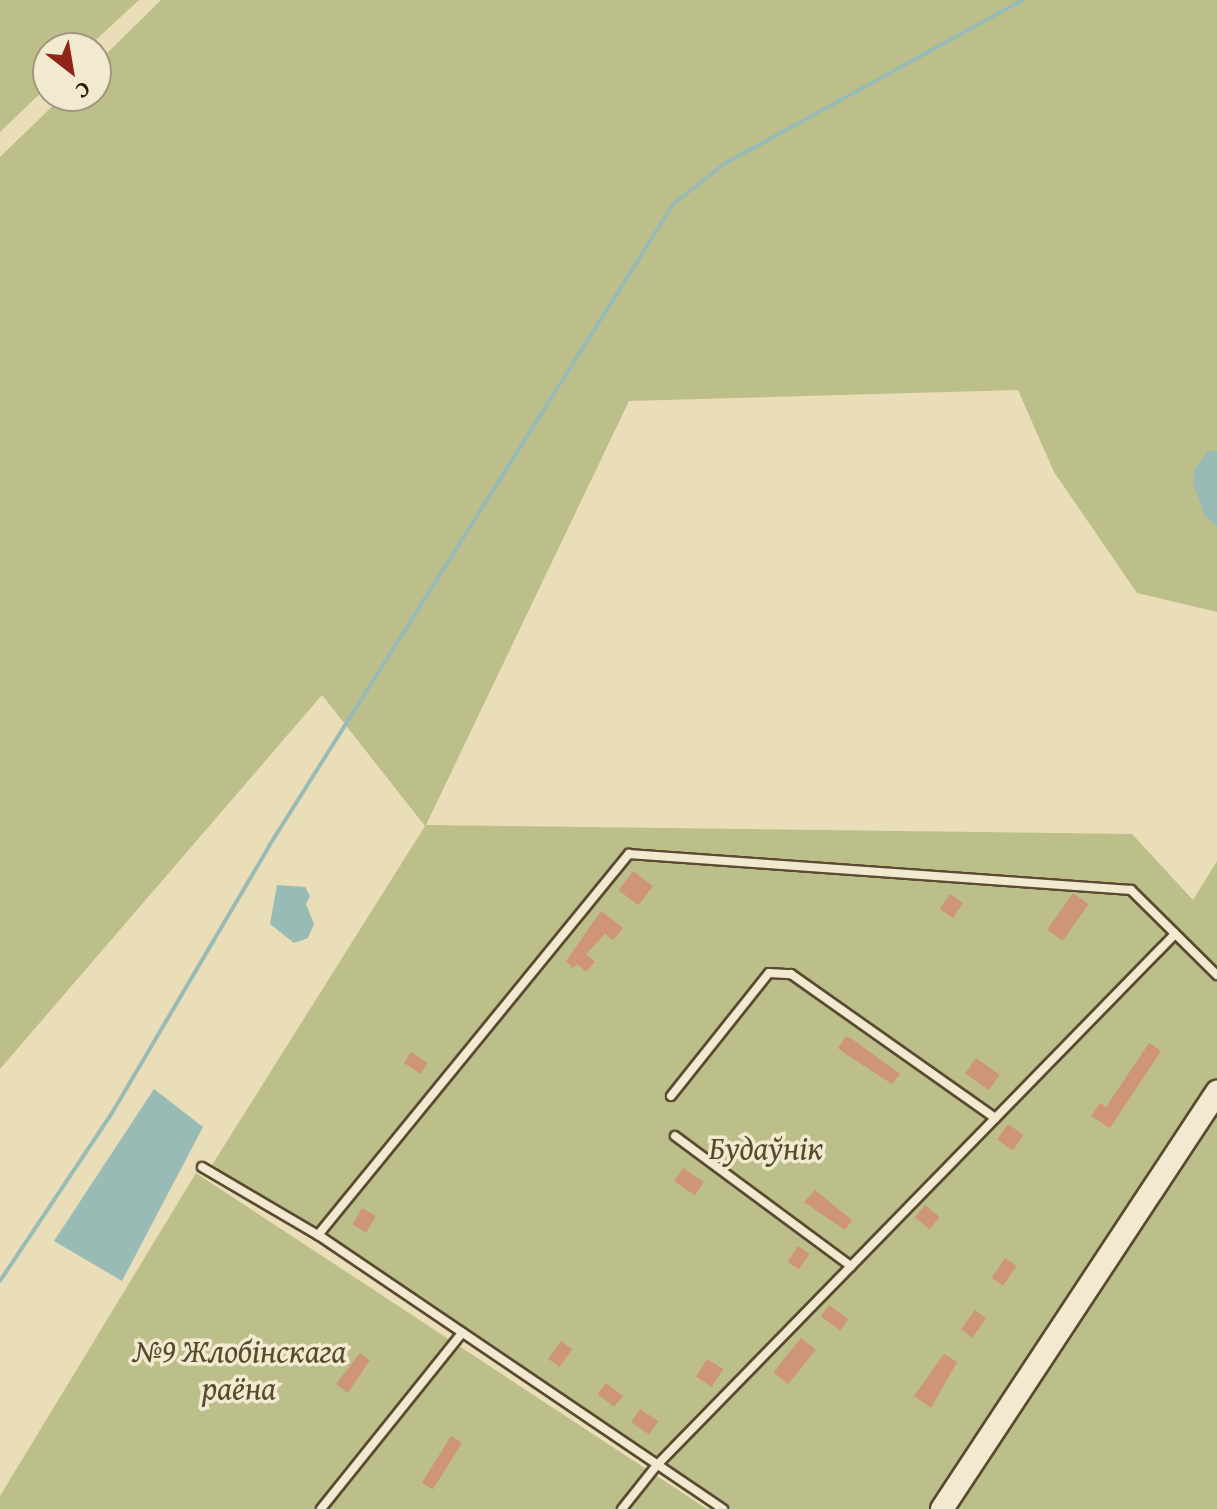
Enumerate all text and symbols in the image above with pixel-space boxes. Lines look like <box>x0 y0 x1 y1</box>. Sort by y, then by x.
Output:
north arrow <box>32 32 112 112</box>
text: С <box>70 74 97 108</box>
park label: Будаўнік <box>709 1129 823 1167</box>
park label: №9 Жлобінскага раёна <box>132 1333 346 1408</box>

